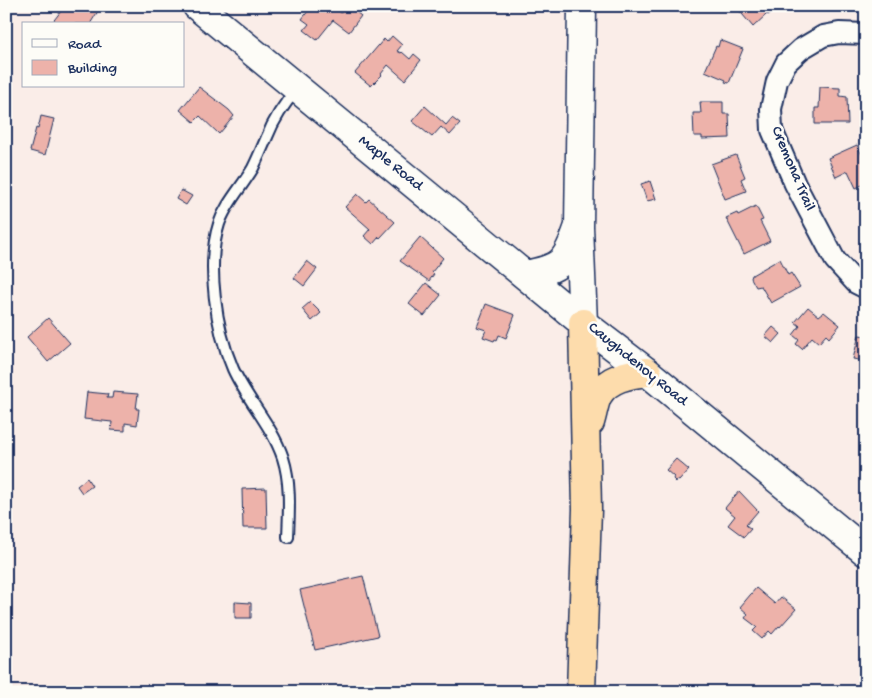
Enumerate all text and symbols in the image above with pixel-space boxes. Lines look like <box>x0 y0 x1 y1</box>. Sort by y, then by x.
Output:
legend <box>22 22 185 88</box>
text: Road <box>68 36 102 54</box>
text: Building <box>67 60 117 78</box>
street label: Cremona Trail <box>766 124 818 214</box>
street label: Maple Road <box>354 132 428 197</box>
street label: Caughdenoy Road <box>583 319 692 412</box>

